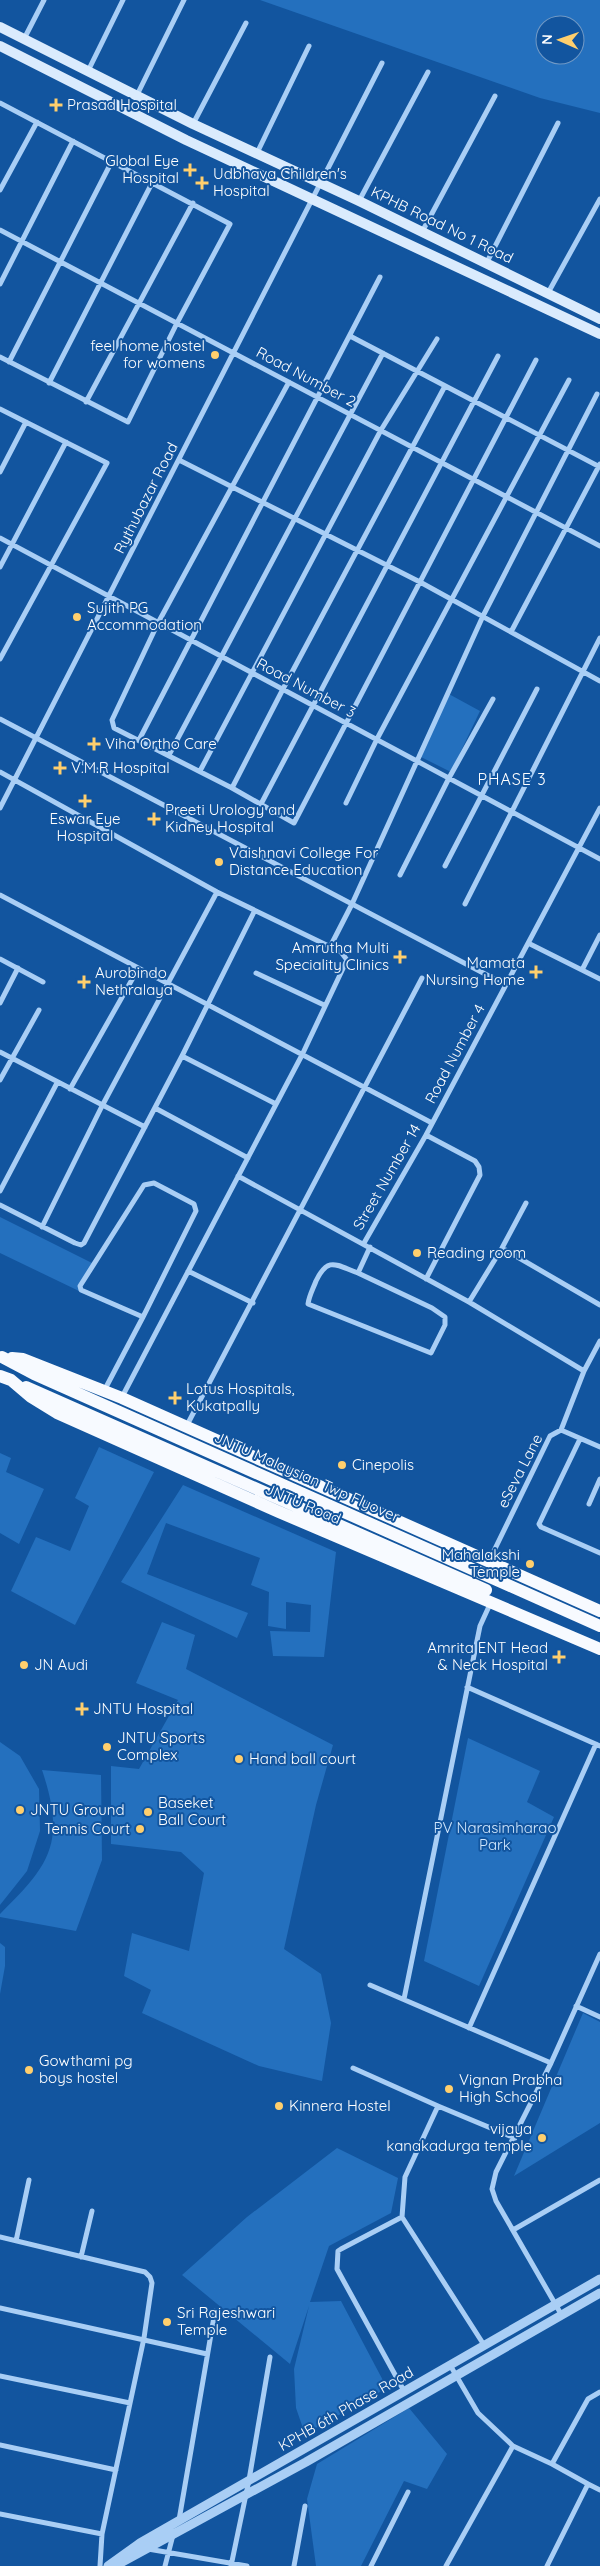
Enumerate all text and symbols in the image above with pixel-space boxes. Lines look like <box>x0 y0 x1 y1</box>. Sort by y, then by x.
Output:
north arrow <box>535 15 585 65</box>
text: N <box>538 34 556 45</box>
place label: Prasad Hospital <box>67 95 177 114</box>
marker: Prasad Hospital <box>49 98 63 112</box>
place label: Global Eye Hospital <box>105 151 179 187</box>
marker: Global Eye Hospital <box>183 163 197 177</box>
place label: Udbhava Children's Hospital <box>213 164 347 200</box>
marker: Udbhava Children's Hospital <box>195 176 209 190</box>
street label: KPHB Road No 1 Road <box>368 182 516 267</box>
place label: feel home hostel for womens <box>90 336 205 372</box>
street label: Road Number 2 <box>253 342 359 411</box>
marker: feel home hostel for womens <box>209 349 221 361</box>
street label: Rythubazar Road <box>109 439 182 557</box>
place label: Sujith PG Accommodation <box>87 598 202 634</box>
marker: Sujith PG Accommodation <box>71 611 83 623</box>
street label: Road Number 3 <box>253 653 359 722</box>
place label: Viha Ortho Care <box>105 734 217 753</box>
marker: Viha Ortho Care <box>87 737 101 751</box>
place label: V.M.R Hospital <box>71 758 170 777</box>
marker: V.M.R Hospital <box>53 761 67 775</box>
district label: PHASE 3 <box>477 769 547 789</box>
marker: Eswar Eye Hospital <box>78 794 92 808</box>
place label: Preeti Urology and Kidney Hospital <box>165 800 295 836</box>
place label: Eswar Eye Hospital <box>49 809 121 845</box>
marker: Preeti Urology and Kidney Hospital <box>147 812 161 826</box>
place label: Vaishnavi College For Distance Education <box>229 843 378 879</box>
marker: Vaishnavi College For Distance Education <box>213 856 225 868</box>
place label: Amrutha Multi Speciality Clinics <box>275 938 389 974</box>
marker: Amrutha Multi Speciality Clinics <box>393 950 407 964</box>
place label: Mamata Nursing Home <box>425 953 525 989</box>
place label: Aurobindo Nethralaya <box>95 963 173 999</box>
marker: Mamata Nursing Home <box>529 965 543 979</box>
marker: Aurobindo Nethralaya <box>77 975 91 989</box>
street label: Road Number 4 <box>420 1001 489 1107</box>
street label: Street Number 14 <box>349 1120 425 1233</box>
place label: Reading room <box>427 1243 526 1262</box>
marker: Reading room <box>411 1247 423 1259</box>
place label: Lotus Hospitals, Kukatpally <box>186 1379 295 1415</box>
marker: Lotus Hospitals, Kukatpally <box>168 1391 182 1405</box>
street label: JNTU Malaysian Twp Flyover <box>212 1427 403 1526</box>
street label: eSeva Lane <box>493 1431 546 1511</box>
place label: Cinepolis <box>352 1455 414 1474</box>
marker: Cinepolis <box>336 1459 348 1471</box>
street label: JNTU Road <box>262 1479 344 1528</box>
place label: Mahalakshi Temple <box>442 1545 520 1581</box>
marker: Mahalakshi Temple <box>524 1558 536 1570</box>
place label: Amrita ENT Head & Neck Hospital <box>427 1638 548 1674</box>
marker: Amrita ENT Head & Neck Hospital <box>552 1650 566 1664</box>
place label: JN Audi <box>34 1655 88 1674</box>
marker: JN Audi <box>18 1659 30 1671</box>
place label: JNTU Hospital <box>93 1699 193 1718</box>
marker: JNTU Hospital <box>75 1702 89 1716</box>
place label: JNTU Sports Complex <box>117 1728 205 1764</box>
marker: JNTU Sports Complex <box>101 1741 113 1753</box>
place label: Hand ball court <box>249 1749 356 1768</box>
marker: Hand ball court <box>233 1753 245 1765</box>
place label: Baseket Ball Court <box>158 1793 226 1829</box>
place label: JNTU Ground <box>30 1800 125 1819</box>
marker: JNTU Ground <box>14 1804 26 1816</box>
marker: Baseket Ball Court <box>142 1806 154 1818</box>
park label: PV Narasimharao Park <box>434 1818 557 1854</box>
place label: Tennis Court <box>44 1819 130 1838</box>
marker: Tennis Court <box>134 1823 146 1835</box>
place label: Gowthami pg boys hostel <box>39 2051 133 2087</box>
marker: Gowthami pg boys hostel <box>23 2064 35 2076</box>
place label: Vignan Prabha High School <box>459 2070 562 2106</box>
marker: Vignan Prabha High School <box>443 2083 455 2095</box>
place label: Kinnera Hostel <box>289 2096 391 2115</box>
marker: Kinnera Hostel <box>273 2100 285 2112</box>
place label: vijaya kanakadurga temple <box>386 2119 532 2155</box>
marker: vijaya kanakadurga temple <box>536 2132 548 2144</box>
place label: Sri Rajeshwari Temple <box>177 2303 275 2339</box>
marker: Sri Rajeshwari Temple <box>161 2316 173 2328</box>
street label: KPHB 6th Phase Road <box>275 2362 417 2455</box>

